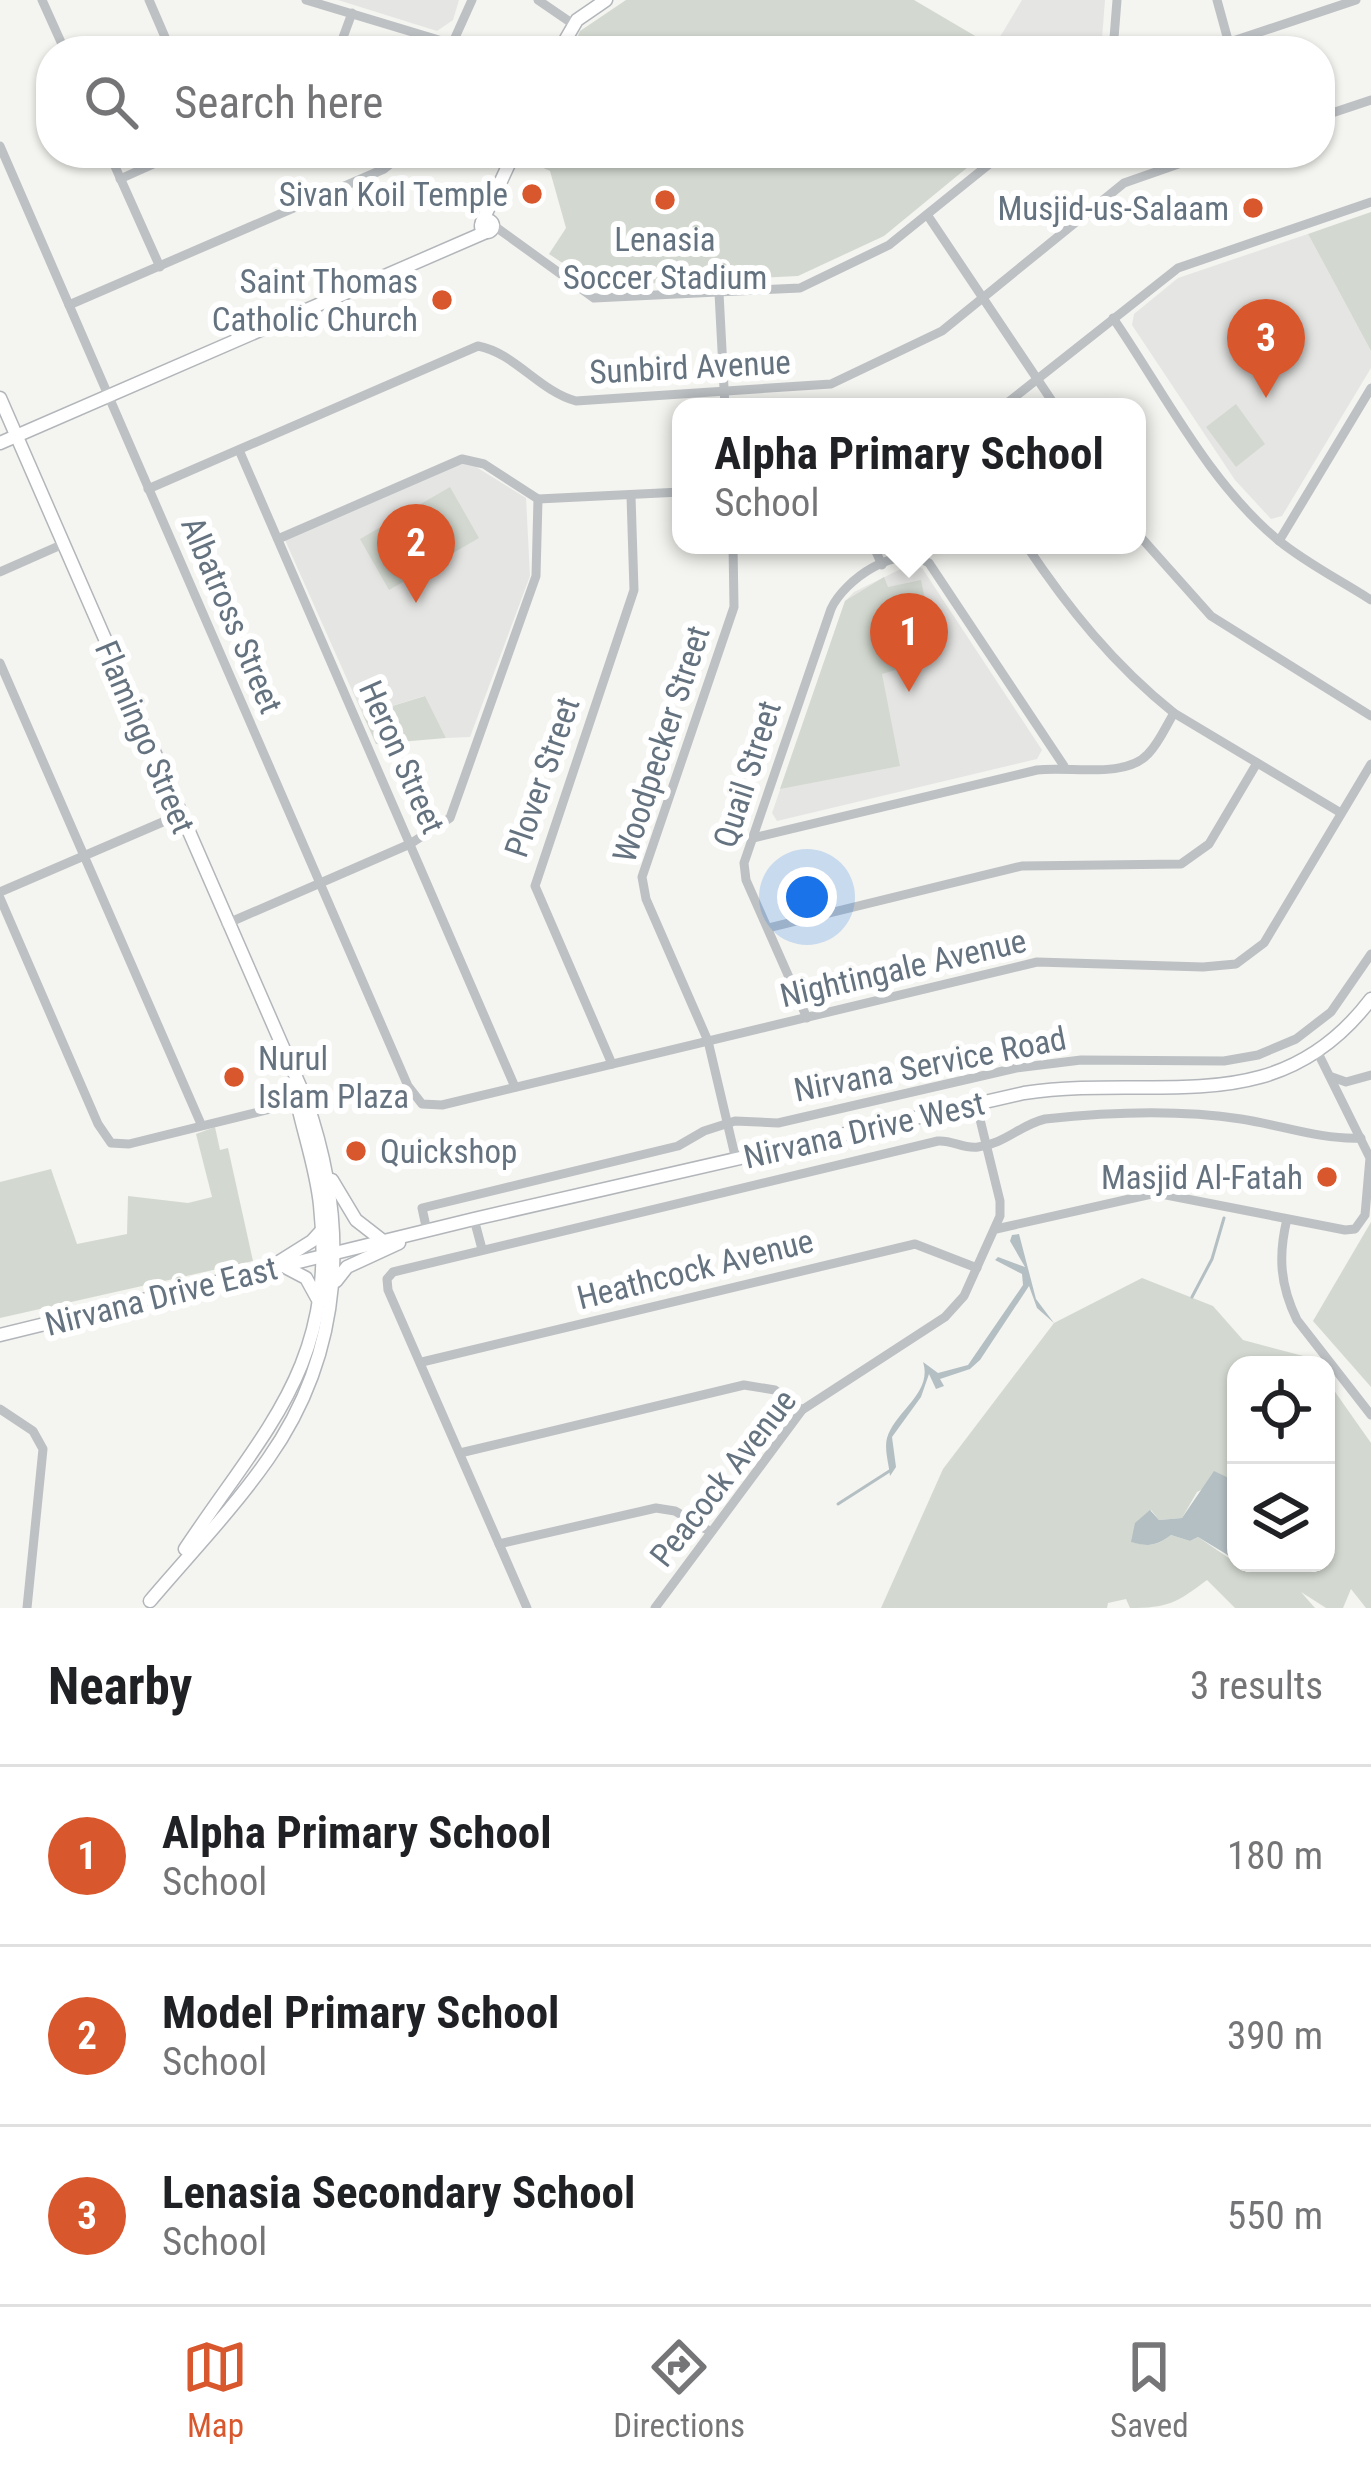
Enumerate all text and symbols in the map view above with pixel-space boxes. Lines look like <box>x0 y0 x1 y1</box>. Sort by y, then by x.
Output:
search box <box>36 36 1335 168</box>
icon: search <box>78 69 144 135</box>
text: Search here <box>174 76 383 129</box>
place label: Sivan Koil Temple <box>279 175 508 214</box>
marker: Sivan Koil Temple <box>519 181 545 207</box>
marker: Lenasia Soccer Stadium <box>652 187 678 213</box>
place label: Musjid-us-Salaam <box>997 189 1229 228</box>
marker: Musjid-us-Salaam <box>1240 195 1266 221</box>
place label: Lenasia Soccer Stadium <box>563 220 767 297</box>
place label: Saint Thomas Catholic Church <box>212 262 418 339</box>
marker: Saint Thomas Catholic Church <box>429 287 455 313</box>
pin: 3 <box>1227 299 1305 398</box>
street label: Sunbird Avenue <box>588 342 792 392</box>
popup <box>672 398 1146 554</box>
text: Alpha Primary School <box>714 427 1104 480</box>
text: School <box>714 480 819 526</box>
pin: 2 <box>377 504 455 603</box>
street label: Albatross Street <box>173 511 291 719</box>
pin: 1 <box>870 593 948 692</box>
street label: Woodpecker Street <box>604 621 718 867</box>
street label: Flamingo Street <box>87 635 203 839</box>
street label: Heron Street <box>351 675 453 839</box>
street label: Plover Street <box>496 692 588 862</box>
street label: Quail Street <box>705 696 789 852</box>
your location <box>777 867 837 927</box>
street label: Nightingale Avenue <box>776 921 1030 1015</box>
street label: Nirvana Service Road <box>791 1018 1069 1110</box>
place label: Nurul Islam Plaza <box>258 1039 409 1116</box>
marker: Nurul Islam Plaza <box>221 1064 247 1090</box>
street label: Nirvana Drive West <box>740 1083 988 1177</box>
place label: Quickshop <box>380 1132 517 1171</box>
marker: Quickshop <box>343 1138 369 1164</box>
place label: Masjid Al-Fatah <box>1101 1158 1303 1197</box>
marker: Masjid Al-Fatah <box>1314 1164 1340 1190</box>
street label: Heathcock Avenue <box>573 1221 817 1317</box>
street label: Nirvana Drive East <box>41 1248 281 1344</box>
map controls <box>1227 1356 1335 1572</box>
button: locate <box>1227 1356 1335 1464</box>
street label: Peacock Avenue <box>642 1382 804 1574</box>
button: layers <box>1227 1464 1335 1572</box>
text: Nearby <box>48 1657 192 1716</box>
text: 3 results <box>1190 1663 1323 1709</box>
text: Alpha Primary School <box>162 1806 552 1859</box>
text: 1 <box>77 1833 97 1879</box>
text: 180 m <box>1227 1833 1323 1879</box>
text: School <box>162 1859 267 1905</box>
text: Model Primary School <box>162 1986 559 2039</box>
text: 2 <box>77 2013 97 2059</box>
text: 390 m <box>1227 2013 1323 2059</box>
text: School <box>162 2039 267 2085</box>
text: Lenasia Secondary School <box>162 2166 635 2219</box>
text: 3 <box>77 2193 97 2239</box>
text: 550 m <box>1227 2193 1323 2239</box>
text: School <box>162 2219 267 2265</box>
tab: Map <box>182 2334 248 2445</box>
tab: Directions <box>613 2334 745 2445</box>
tab: Saved <box>1110 2334 1189 2445</box>

